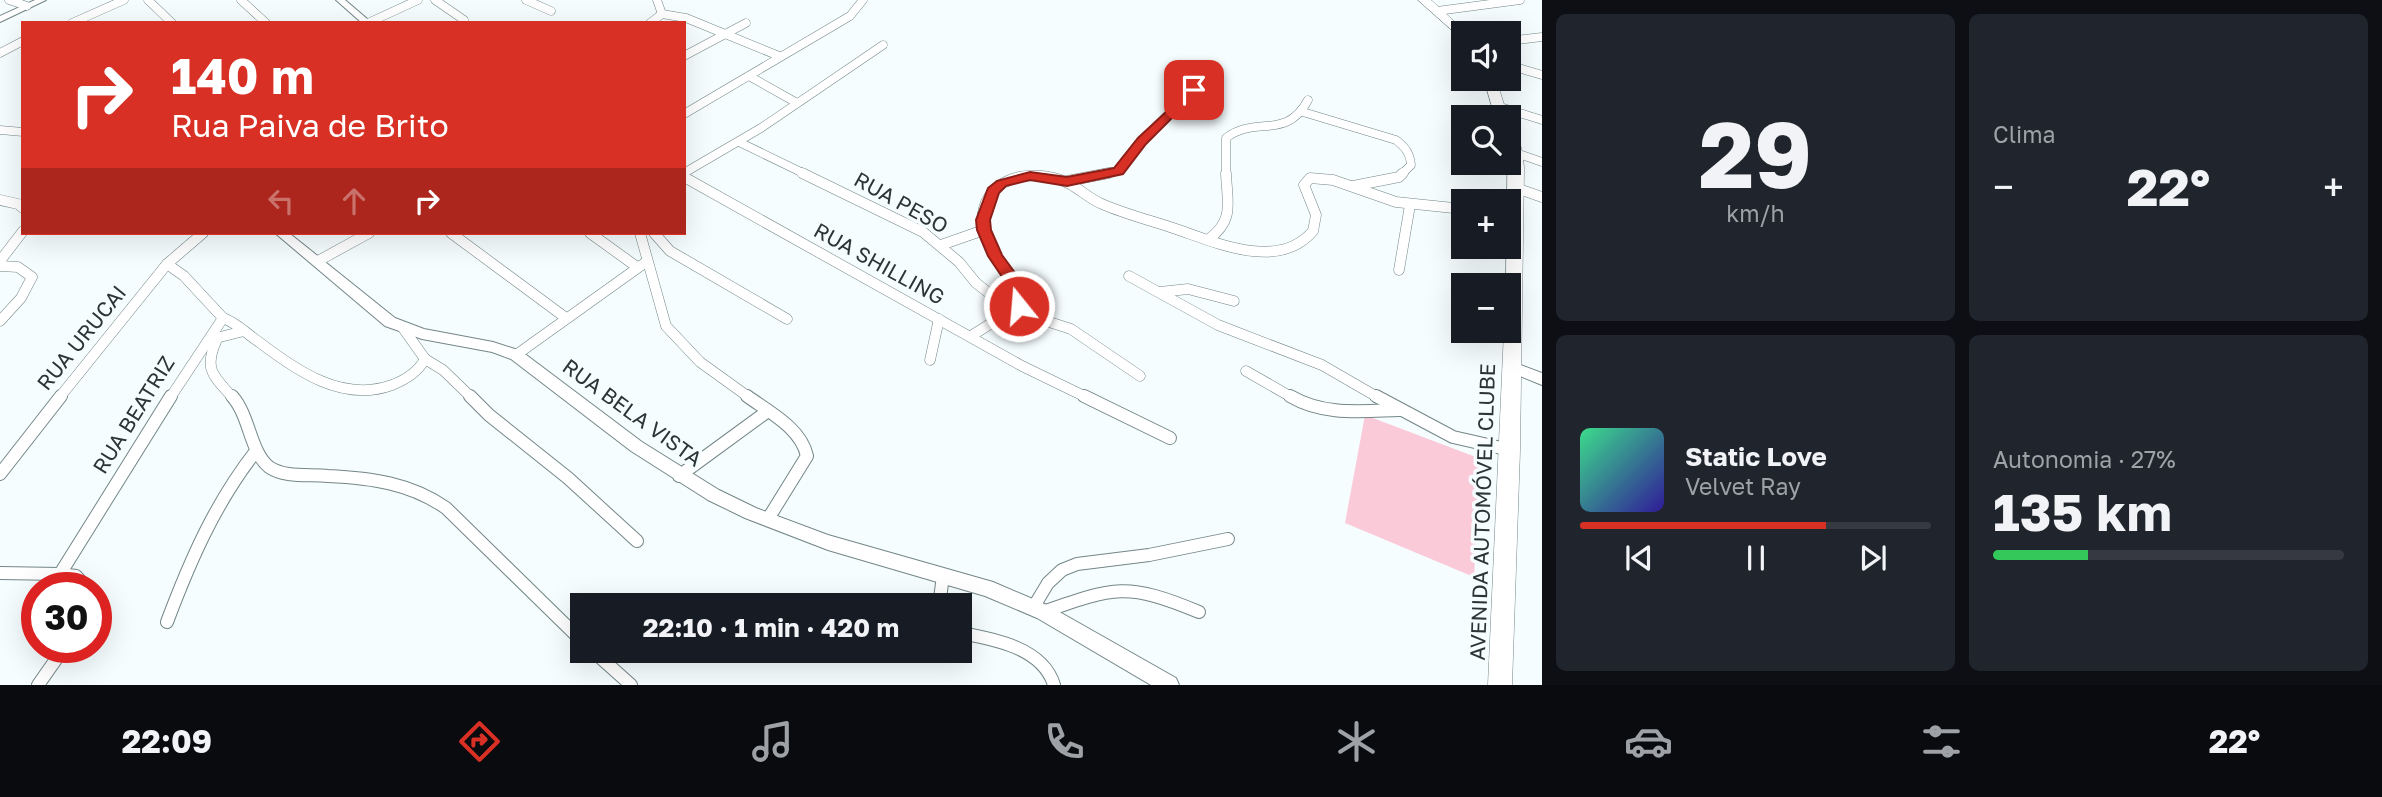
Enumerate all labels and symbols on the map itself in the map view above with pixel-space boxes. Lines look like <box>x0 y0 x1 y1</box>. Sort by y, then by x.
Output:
pin <box>1164 60 1224 120</box>
street label: RUA PESO <box>850 166 953 239</box>
street label: RUA SHILLING <box>810 217 949 310</box>
position arrow <box>982 269 1056 343</box>
street label: RUA URUCAI <box>31 280 131 395</box>
street label: RUA BEATRIZ <box>87 351 180 478</box>
street label: RUA BELA VISTA <box>558 353 707 472</box>
street label: AVENIDA AUTOMÓVEL CLUBE <box>1464 363 1500 661</box>
speed limit sign: 30 <box>21 572 112 663</box>

